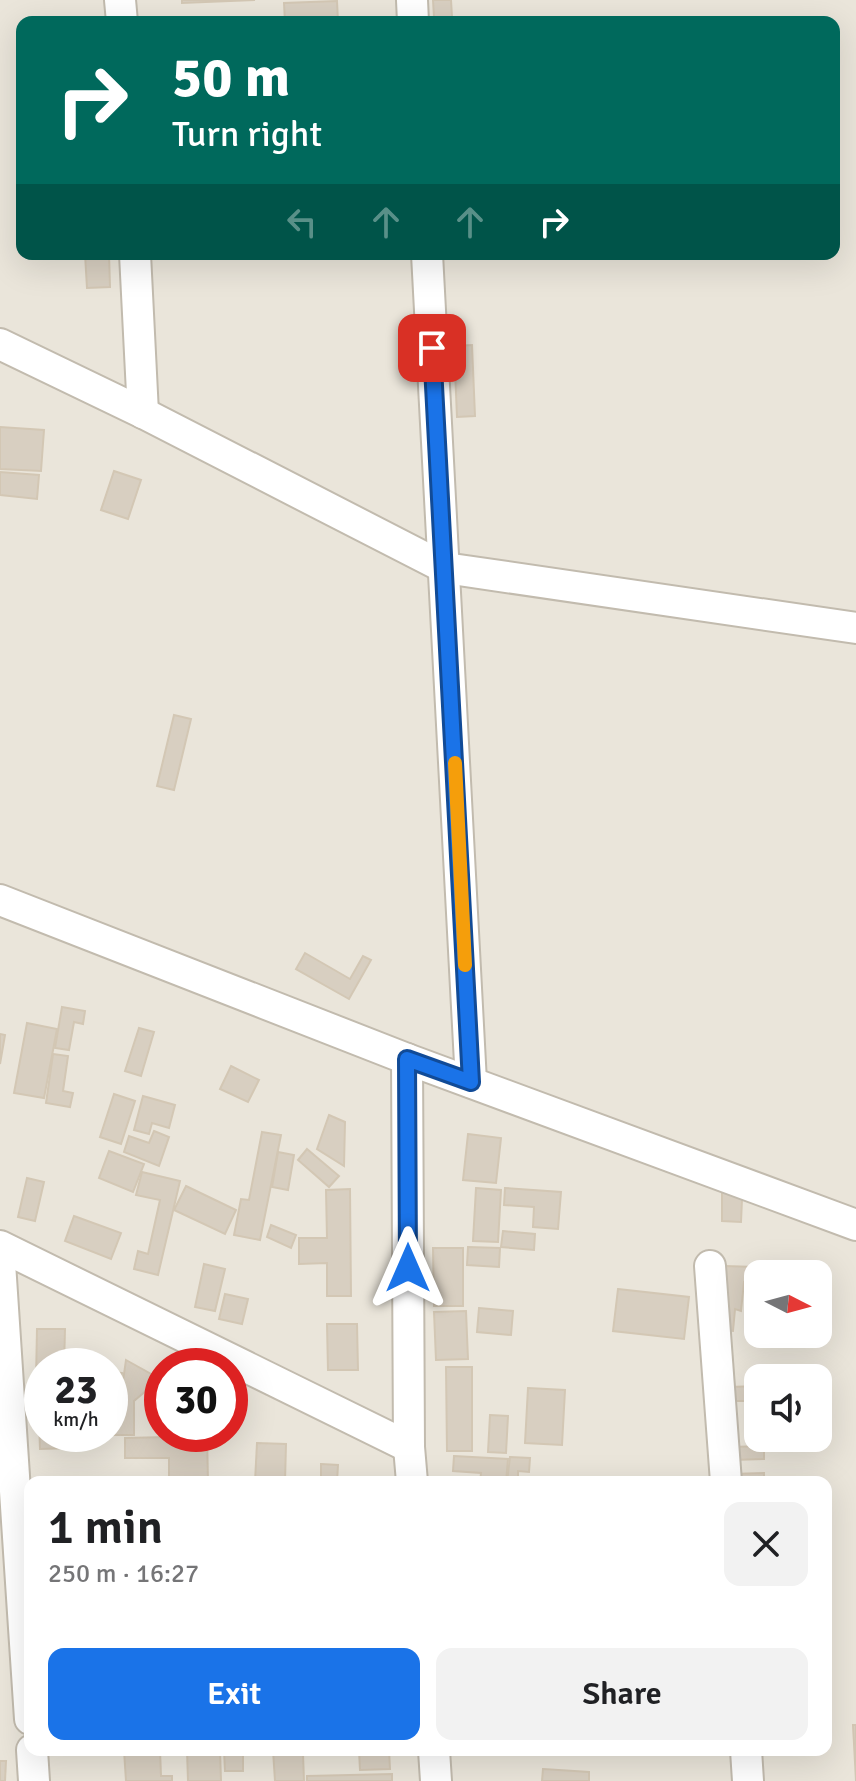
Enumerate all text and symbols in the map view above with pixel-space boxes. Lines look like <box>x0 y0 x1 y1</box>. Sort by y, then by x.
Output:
text: 50 m <box>172 43 290 112</box>
icon: right <box>40 48 144 152</box>
text: Turn right <box>172 112 322 157</box>
icon: left <box>280 200 324 244</box>
icon: ahead <box>364 200 408 244</box>
icon: ahead <box>448 200 492 244</box>
icon: right <box>532 200 576 244</box>
pin <box>398 314 466 382</box>
icon: arrive <box>410 326 454 370</box>
position arrow <box>366 1226 450 1310</box>
north arrow <box>744 1260 832 1348</box>
map controls <box>744 1260 832 1452</box>
speed limit sign: 30 <box>144 1348 248 1452</box>
button: sound <box>744 1364 832 1452</box>
text: 23 <box>54 1365 98 1415</box>
text: km/h <box>53 1407 99 1432</box>
text: 1 min <box>48 1498 163 1557</box>
button: close <box>724 1502 808 1586</box>
text: 250 m · 16:27 <box>48 1558 199 1590</box>
button: Exit <box>48 1648 420 1740</box>
button: Share <box>436 1648 808 1740</box>

